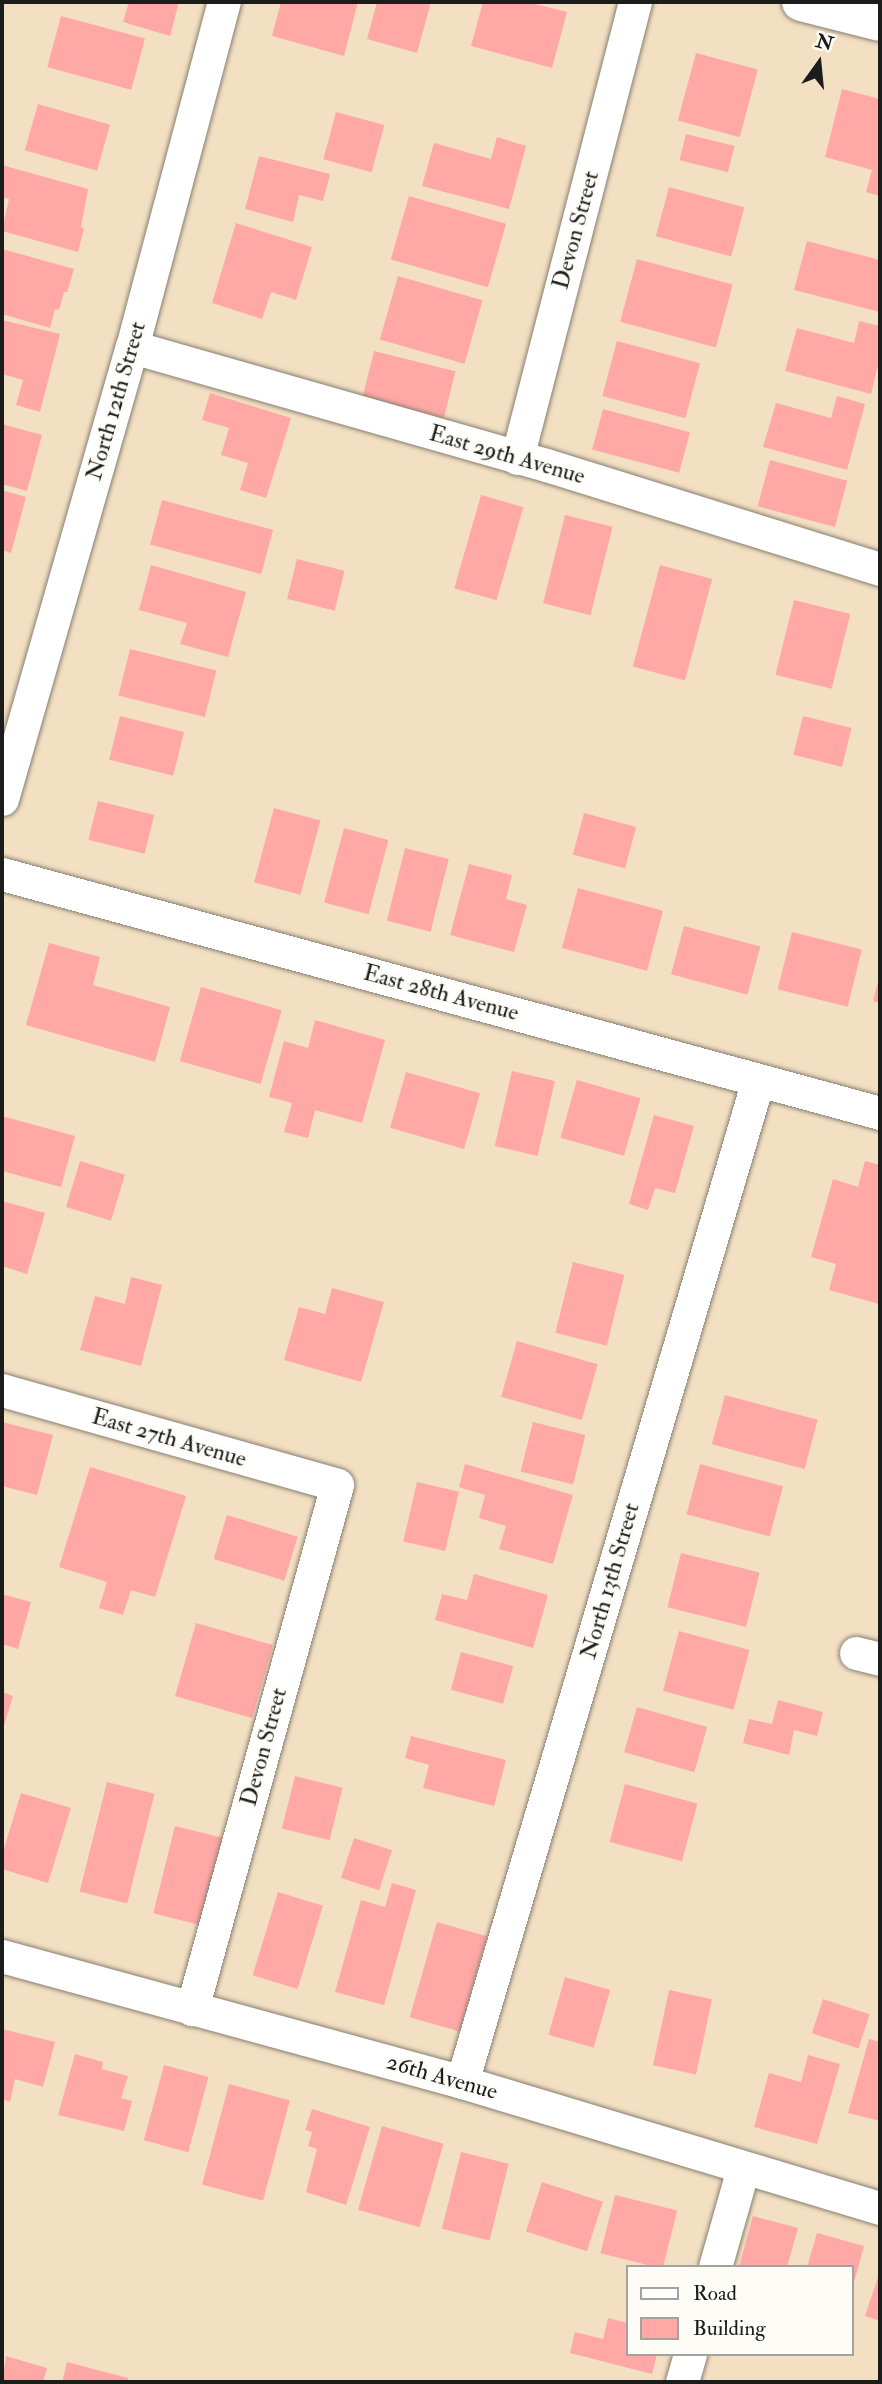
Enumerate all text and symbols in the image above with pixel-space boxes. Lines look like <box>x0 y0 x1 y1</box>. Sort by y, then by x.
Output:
north arrow <box>784 28 854 98</box>
text: N <box>813 29 836 57</box>
street label: Devon Street <box>547 168 605 292</box>
street label: North 12th Street <box>80 319 152 483</box>
street label: East 29th Avenue <box>426 420 588 490</box>
street label: East 28th Avenue <box>360 959 522 1027</box>
street label: East 27th Avenue <box>89 1403 249 1473</box>
street label: North 13th Street <box>575 1500 645 1662</box>
street label: Devon Street <box>235 1685 293 1809</box>
street label: 26th Avenue <box>383 2048 501 2106</box>
legend <box>626 2265 854 2356</box>
text: Road <box>693 2280 737 2307</box>
text: Building <box>693 2315 766 2342</box>

